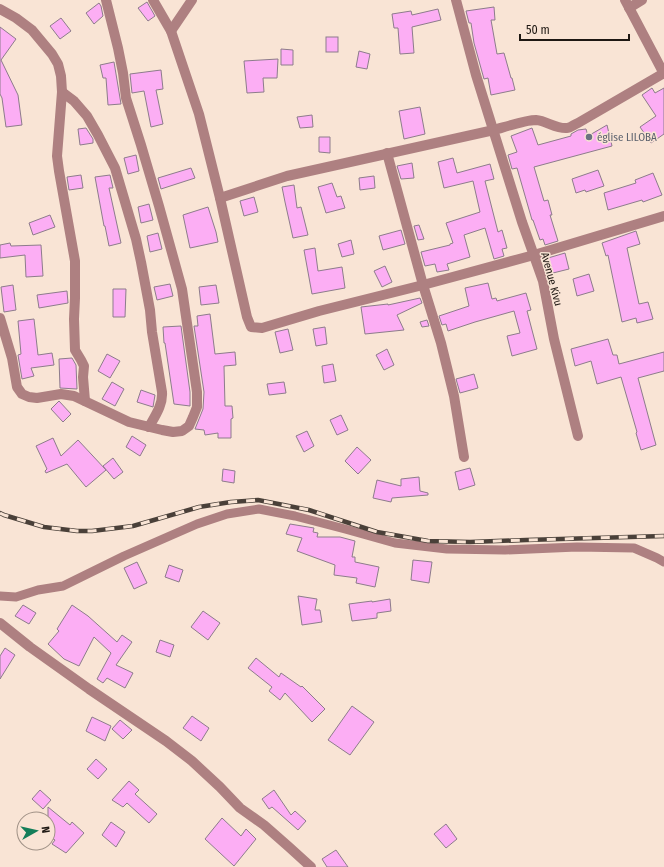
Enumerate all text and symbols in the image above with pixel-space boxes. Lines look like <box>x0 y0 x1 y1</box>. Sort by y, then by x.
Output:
scale bar <box>520 16 629 42</box>
text: 50 m <box>526 23 550 37</box>
place label: église LILOBA <box>597 131 657 144</box>
marker: église LILOBA <box>584 132 594 142</box>
street label: Avenue Kivu <box>538 251 565 307</box>
north arrow <box>16 811 56 851</box>
text: N <box>39 826 52 834</box>

